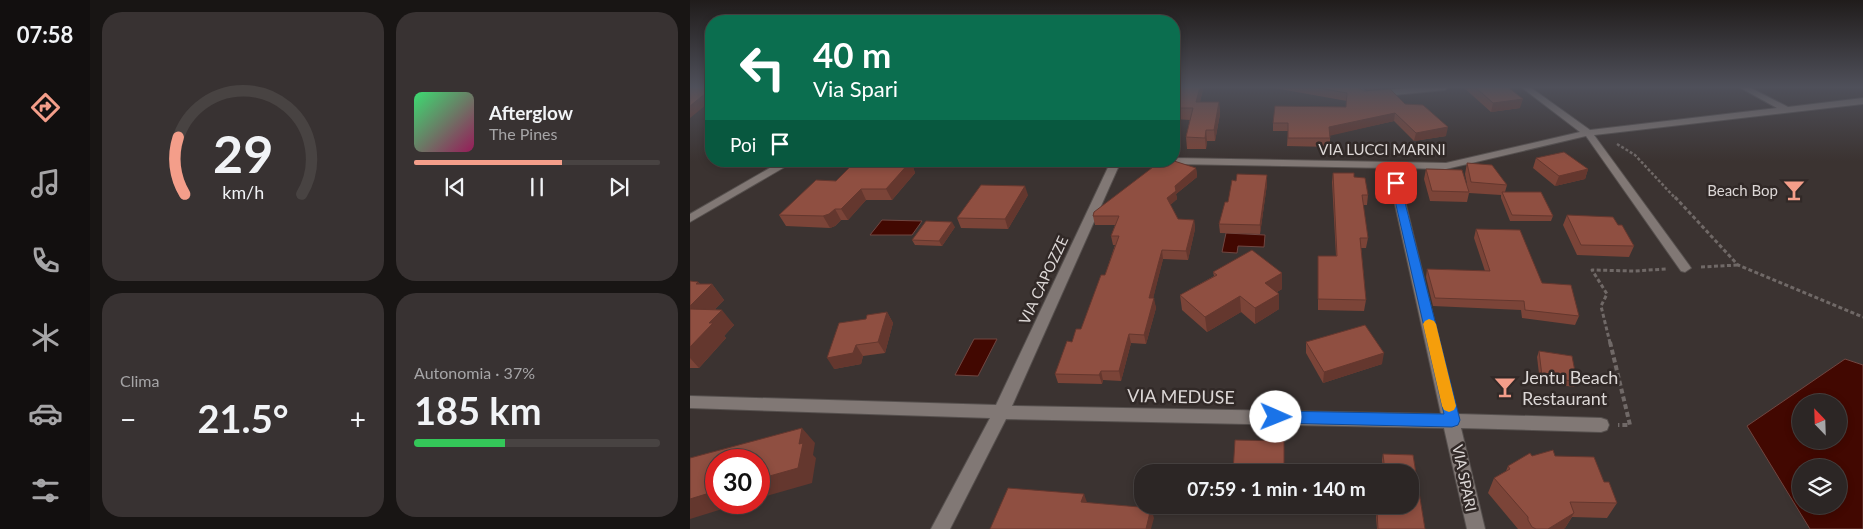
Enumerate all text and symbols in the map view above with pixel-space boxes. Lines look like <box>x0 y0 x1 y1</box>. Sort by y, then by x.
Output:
text: 07:58 <box>17 21 73 48</box>
text: 40 m <box>813 33 891 75</box>
icon: left <box>730 35 795 100</box>
text: Via Spari <box>813 75 898 102</box>
icon: directions <box>28 90 63 125</box>
text: Afterglow <box>489 101 573 124</box>
text: 29 <box>213 122 273 184</box>
text: The Pines <box>489 124 558 143</box>
icon: arrive <box>766 130 794 158</box>
text: Poi <box>730 133 756 156</box>
street label: VIA LUCCI MARINI <box>1318 140 1446 158</box>
pin <box>1375 162 1417 204</box>
icon: music <box>28 166 63 201</box>
icon: arrive <box>1382 169 1410 197</box>
icon: previous <box>441 173 469 201</box>
icon: pause <box>523 173 551 201</box>
icon: next <box>605 173 633 201</box>
bar icon: Beach Bop <box>1781 177 1807 203</box>
text: km/h <box>222 181 264 203</box>
place label: Beach Bop <box>1707 181 1778 199</box>
street label: VIA CAPOZZE <box>1015 233 1071 327</box>
icon: phone <box>28 243 63 278</box>
icon: climate <box>28 320 63 355</box>
text: Autonomia · 37% <box>414 363 535 382</box>
place label: Jentu Beach Restaurant <box>1522 366 1618 409</box>
text: Clima <box>120 371 159 390</box>
bar icon: Jentu Beach Restaurant <box>1492 374 1518 400</box>
street label: VIA MEDUSE <box>1127 384 1235 408</box>
text: 185 km <box>414 387 542 433</box>
position arrow <box>1249 390 1301 442</box>
north arrow <box>1792 394 1848 449</box>
map controls <box>1792 394 1847 514</box>
text: 21.5° <box>198 395 288 441</box>
icon: car <box>28 396 63 431</box>
text: − <box>120 402 136 436</box>
text: + <box>350 402 366 436</box>
street label: VIA SPARI <box>1449 443 1481 513</box>
speed limit sign: 30 <box>705 449 770 514</box>
button: layers <box>1792 459 1847 514</box>
icon: filters <box>28 473 63 508</box>
text: 07:59 · 1 min · 140 m <box>1187 477 1366 500</box>

